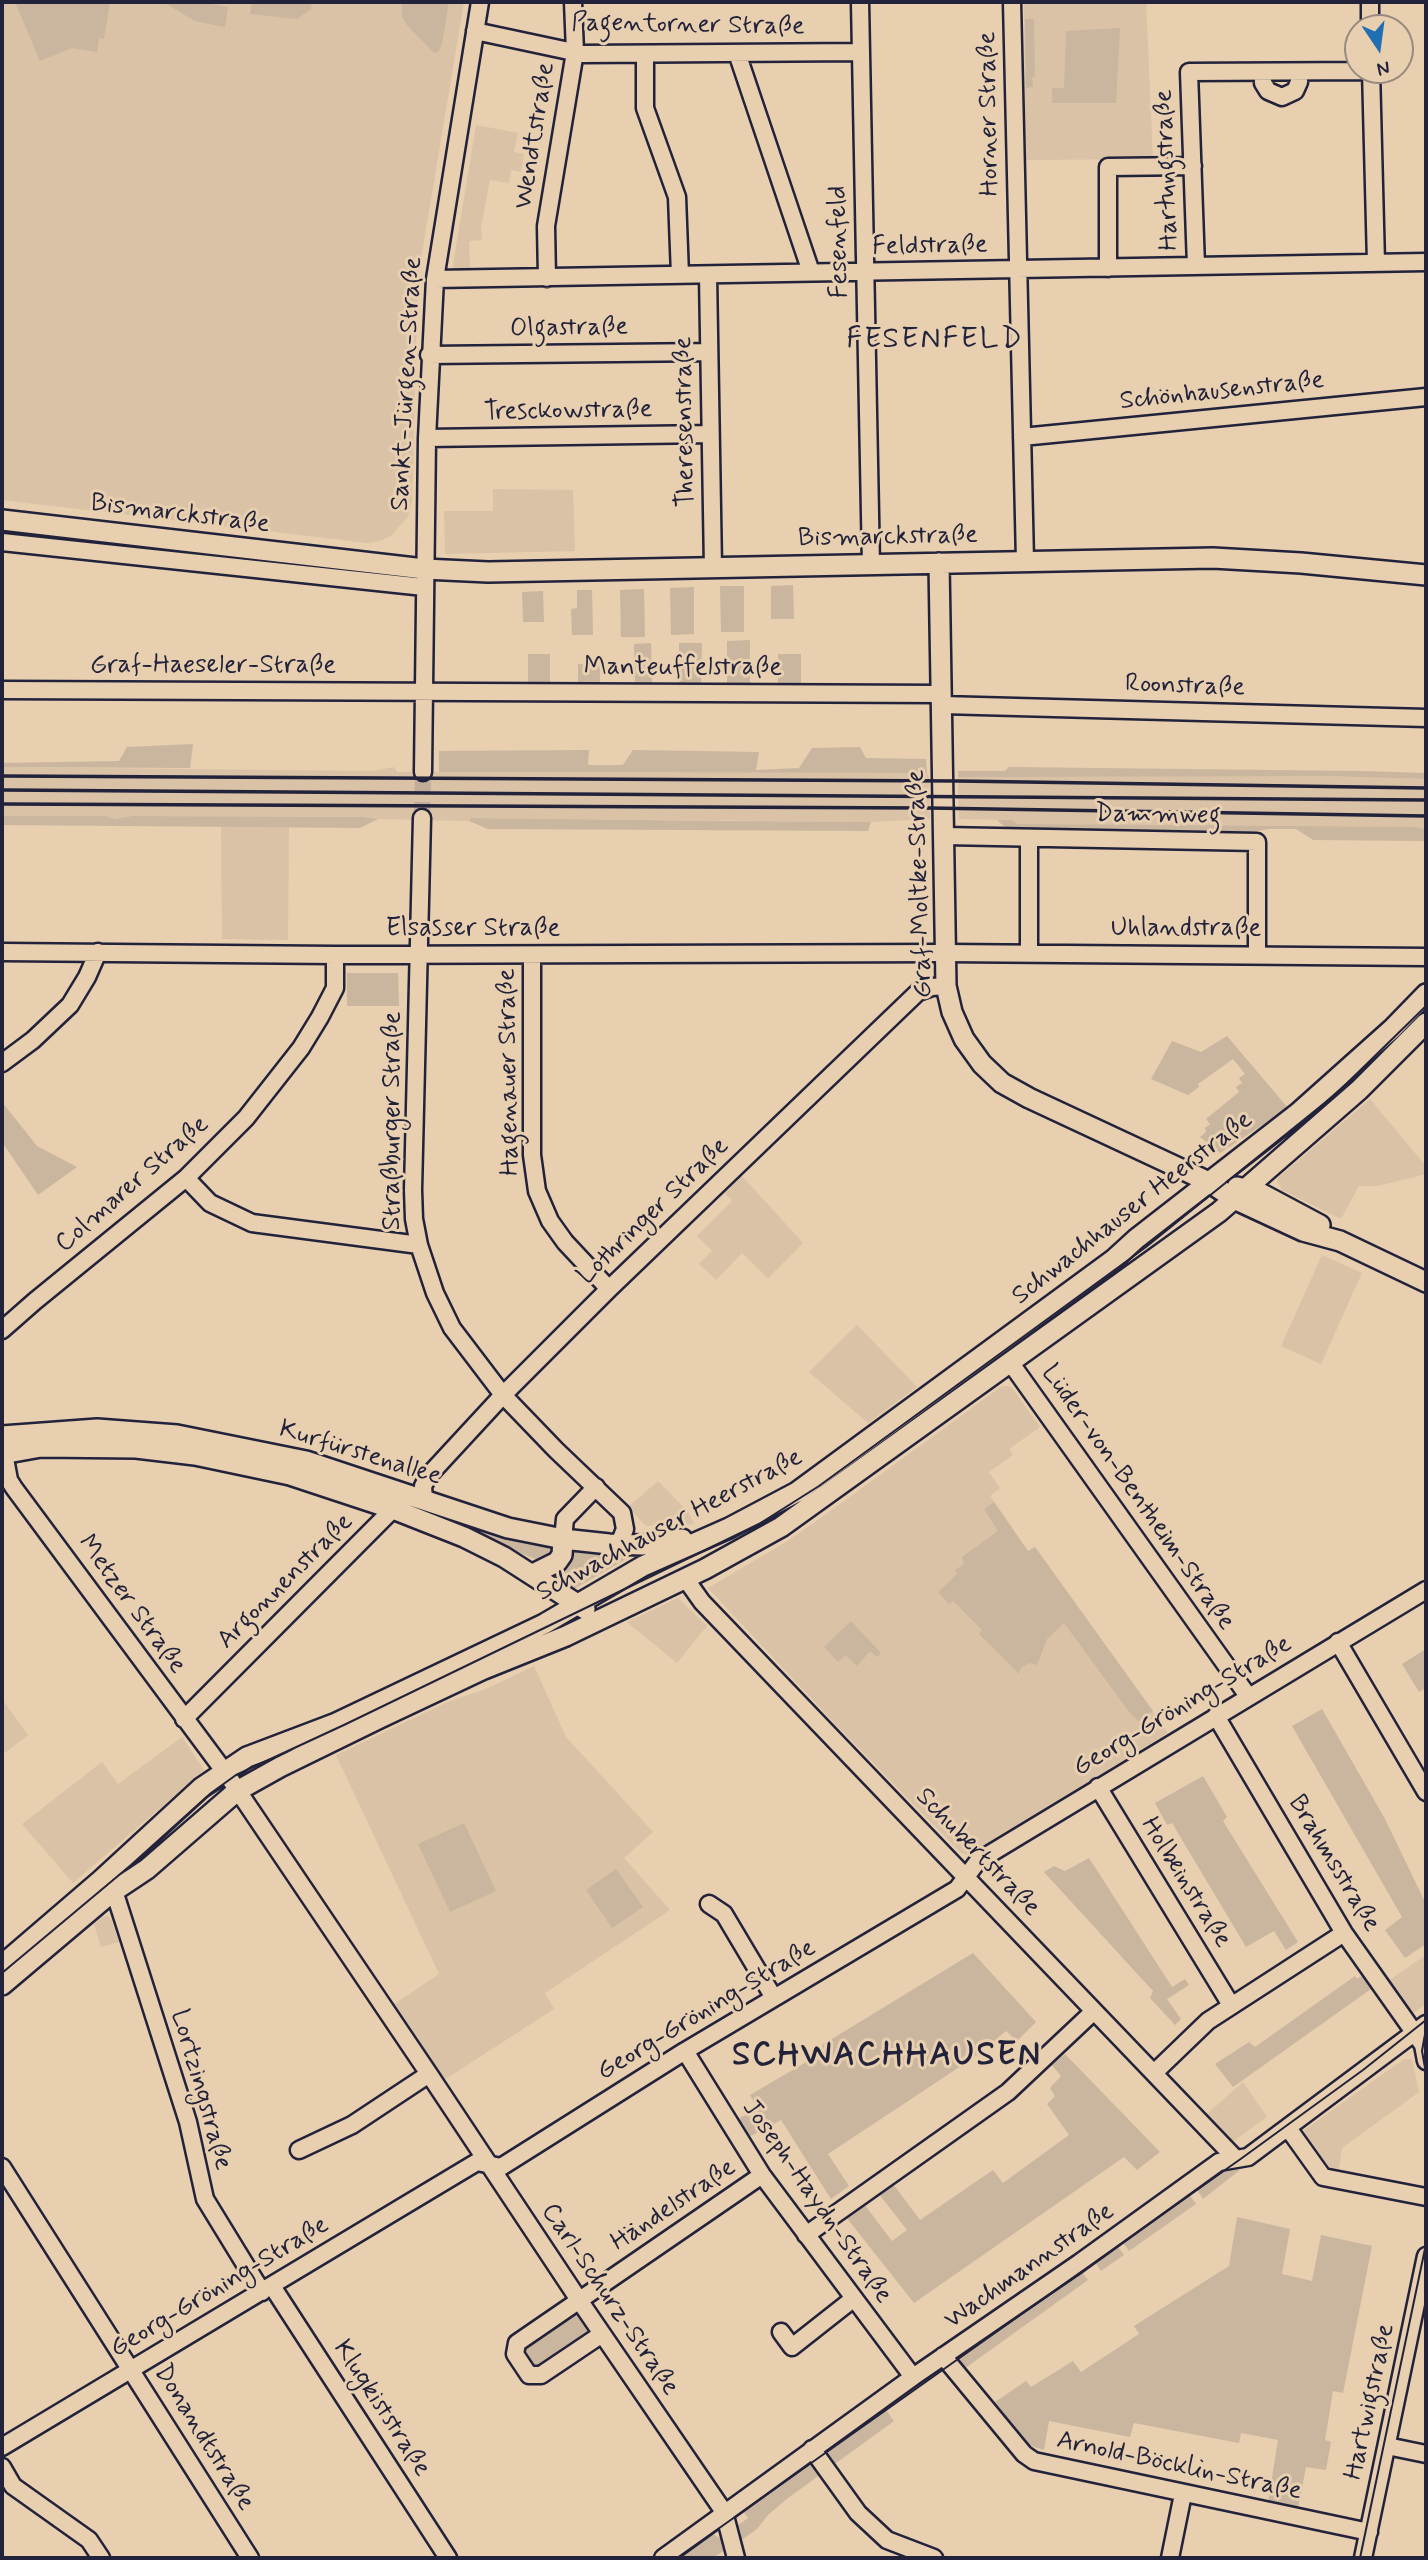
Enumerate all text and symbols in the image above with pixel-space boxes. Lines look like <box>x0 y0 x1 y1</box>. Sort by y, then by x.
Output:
street label: Pagentorner Straße <box>571 8 805 44</box>
north arrow <box>1344 14 1414 84</box>
street label: Horner Straße <box>973 31 1007 197</box>
text: N <box>1374 54 1392 82</box>
street label: Wendtstraße <box>509 60 563 212</box>
street label: Hartungstraße <box>1150 89 1186 251</box>
street label: Fesenfeld <box>823 185 857 299</box>
street label: Feldstraße <box>872 230 988 264</box>
street label: Sankt-Jürgen-Straße <box>386 256 430 512</box>
street label: Olgastraße <box>510 312 628 346</box>
district label: FESENFELD <box>847 323 1023 359</box>
street label: Theresenstraße <box>669 336 703 508</box>
street label: Schönhausenstraße <box>1118 366 1326 418</box>
street label: Tresckowstraße <box>483 395 653 429</box>
street label: Bismarckstraße <box>89 489 271 541</box>
street label: Bismarckstraße <box>798 521 978 555</box>
street label: Graf-Haeseler-Straße <box>90 651 336 683</box>
street label: Manteuffelstraße <box>584 653 782 685</box>
street label: Roonstraße <box>1124 669 1246 705</box>
street label: Graf-Moltke-Straße <box>901 769 941 999</box>
street label: Dammweg <box>1095 799 1221 833</box>
street label: Elsasser Straße <box>386 914 560 946</box>
street label: Uhlandstraße <box>1111 914 1261 946</box>
street label: Hagenauer Straße <box>493 968 527 1176</box>
street label: Straßburger Straße <box>378 1011 410 1231</box>
street label: Schwachhauser Heerstraße <box>1006 1105 1260 1313</box>
street label: Colmarer Straße <box>50 1110 216 1260</box>
street label: Lothringer Straße <box>572 1132 736 1292</box>
street label: Lüder-von-Bentheim-Straße <box>1033 1359 1241 1637</box>
street label: Kurfürstenallee <box>275 1415 445 1493</box>
street label: Schwachhauser Heerstraße <box>532 1443 808 1609</box>
street label: Argonnenstraße <box>212 1508 360 1656</box>
street label: Metzer Straße <box>70 1529 192 1681</box>
street label: Georg-Gröning-Straße <box>1068 1629 1298 1785</box>
street label: Schubertstraße <box>908 1782 1046 1924</box>
street label: Brahmsstraße <box>1280 1790 1386 1938</box>
street label: Holbeinstraße <box>1133 1812 1237 1954</box>
street label: Georg-Gröning-Straße <box>592 1933 822 2089</box>
street label: Lortzingstraße <box>162 2006 238 2174</box>
district label: SCHWACHHAUSEN <box>740 2037 1034 2077</box>
street label: Joseph-Haydn-Straße <box>734 2094 898 2310</box>
street label: Händelstraße <box>606 2153 742 2259</box>
street label: Wachmannstraße <box>939 2197 1121 2337</box>
street label: Carl-Schurz-Straße <box>533 2198 685 2402</box>
street label: Georg-Gröning-Straße <box>105 2210 335 2366</box>
street label: Hartwigstraße <box>1339 2321 1403 2483</box>
street label: Klugkiststraße <box>325 2335 437 2483</box>
street label: Donandtstraße <box>146 2359 260 2517</box>
street label: Arnold-Böcklin-Straße <box>1054 2426 1304 2508</box>

